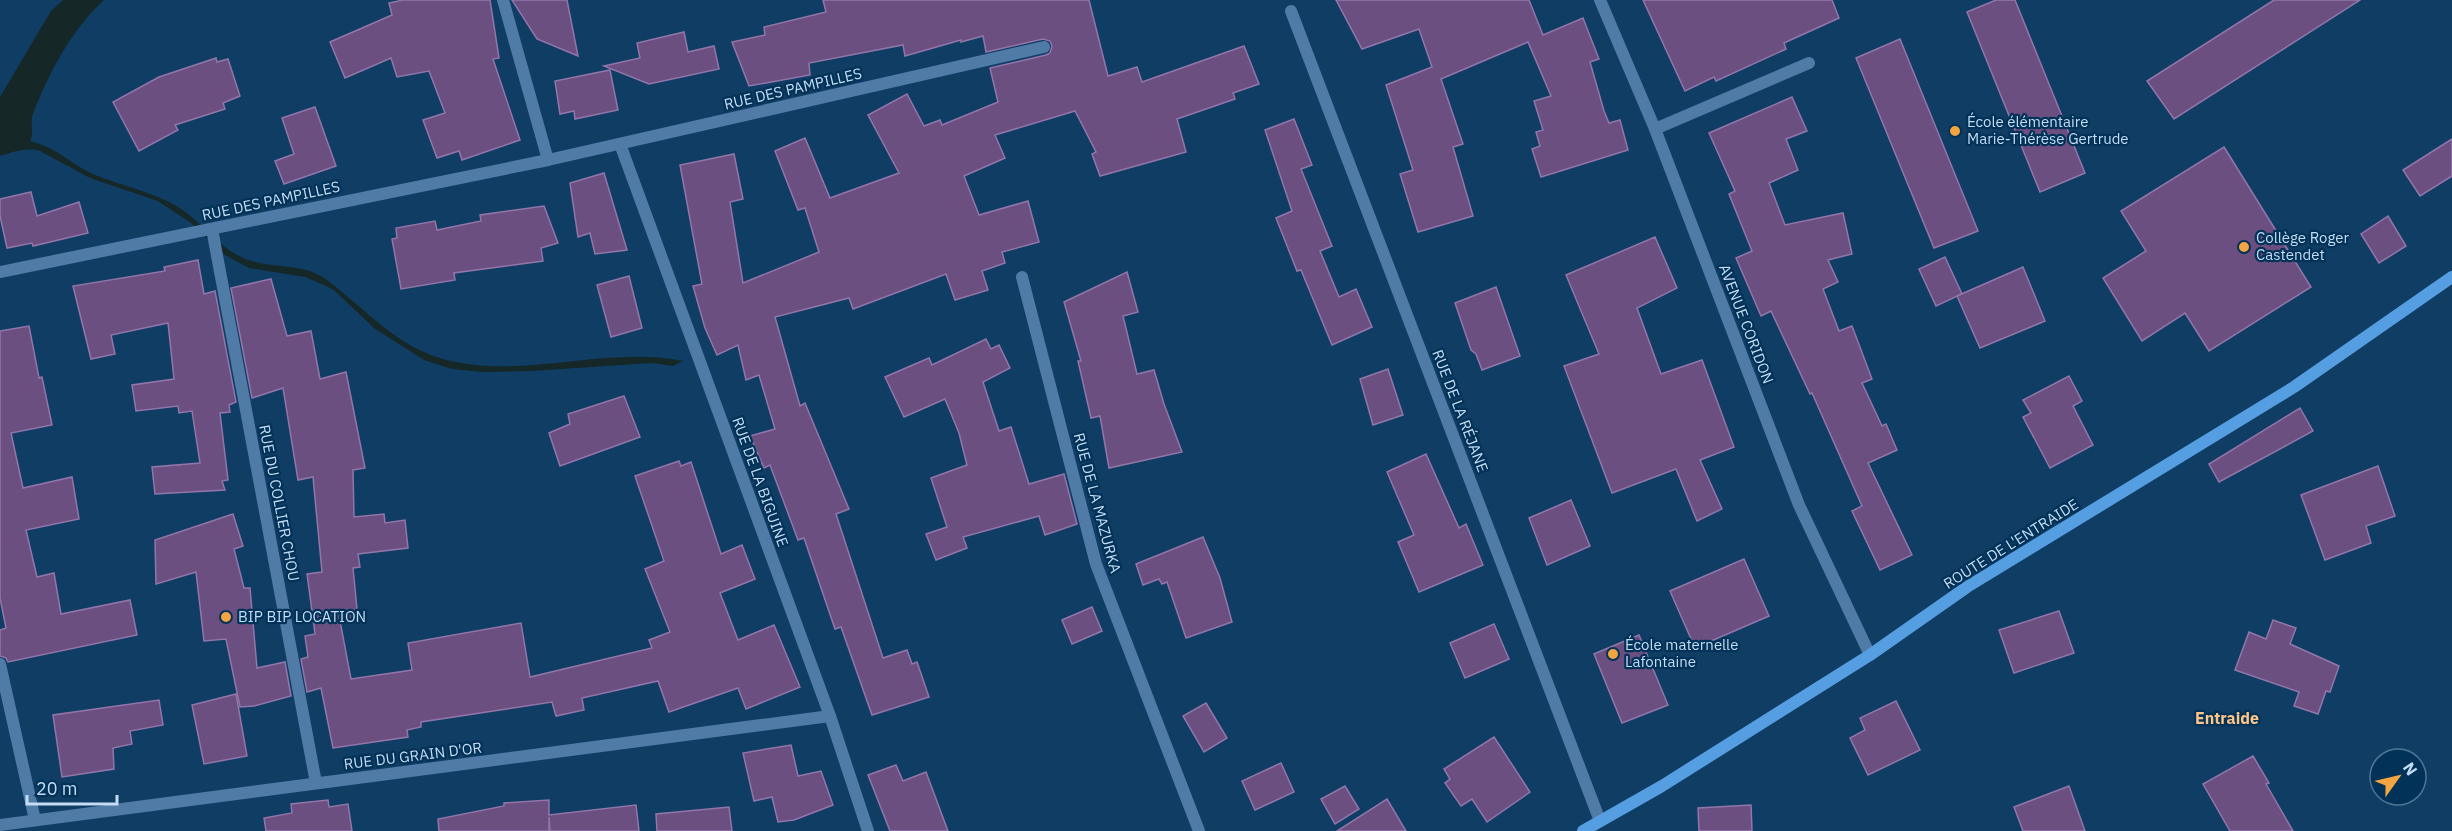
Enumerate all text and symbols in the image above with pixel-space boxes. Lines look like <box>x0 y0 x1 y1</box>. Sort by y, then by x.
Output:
street label: RUE DES PAMPILLES <box>722 63 864 114</box>
place label: École élémentaire Marie-Thérèse Gertrude <box>1967 112 2129 148</box>
marker: École élémentaire Marie-Thérèse Gertrude <box>1948 124 1962 138</box>
street label: RUE DES PAMPILLES <box>200 177 342 224</box>
place label: Collège Roger Castendet <box>2256 228 2349 264</box>
marker: Collège Roger Castendet <box>2237 240 2251 254</box>
street label: AVENUE CORIDON <box>1715 261 1778 386</box>
street label: RUE DE LA RÉJANE <box>1428 347 1493 475</box>
street label: RUE DE LA BIGUINE <box>728 414 793 549</box>
street label: RUE DU COLLIER CHOU <box>255 423 304 583</box>
street label: RUE DE LA MAZURKA <box>1070 431 1125 576</box>
street label: ROUTE DE L'ENTRAIDE <box>1940 494 2082 593</box>
place label: BIP BIP LOCATION <box>238 607 366 626</box>
marker: BIP BIP LOCATION <box>219 610 233 624</box>
place label: École maternelle Lafontaine <box>1625 635 1738 671</box>
marker: École maternelle Lafontaine <box>1606 647 1620 661</box>
district label: Entraide <box>2195 708 2259 728</box>
street label: RUE DU GRAIN D'OR <box>343 738 483 773</box>
north arrow <box>2368 747 2428 807</box>
text: N <box>2399 758 2422 779</box>
scale bar <box>27 768 117 806</box>
text: 20 m <box>36 777 78 800</box>

